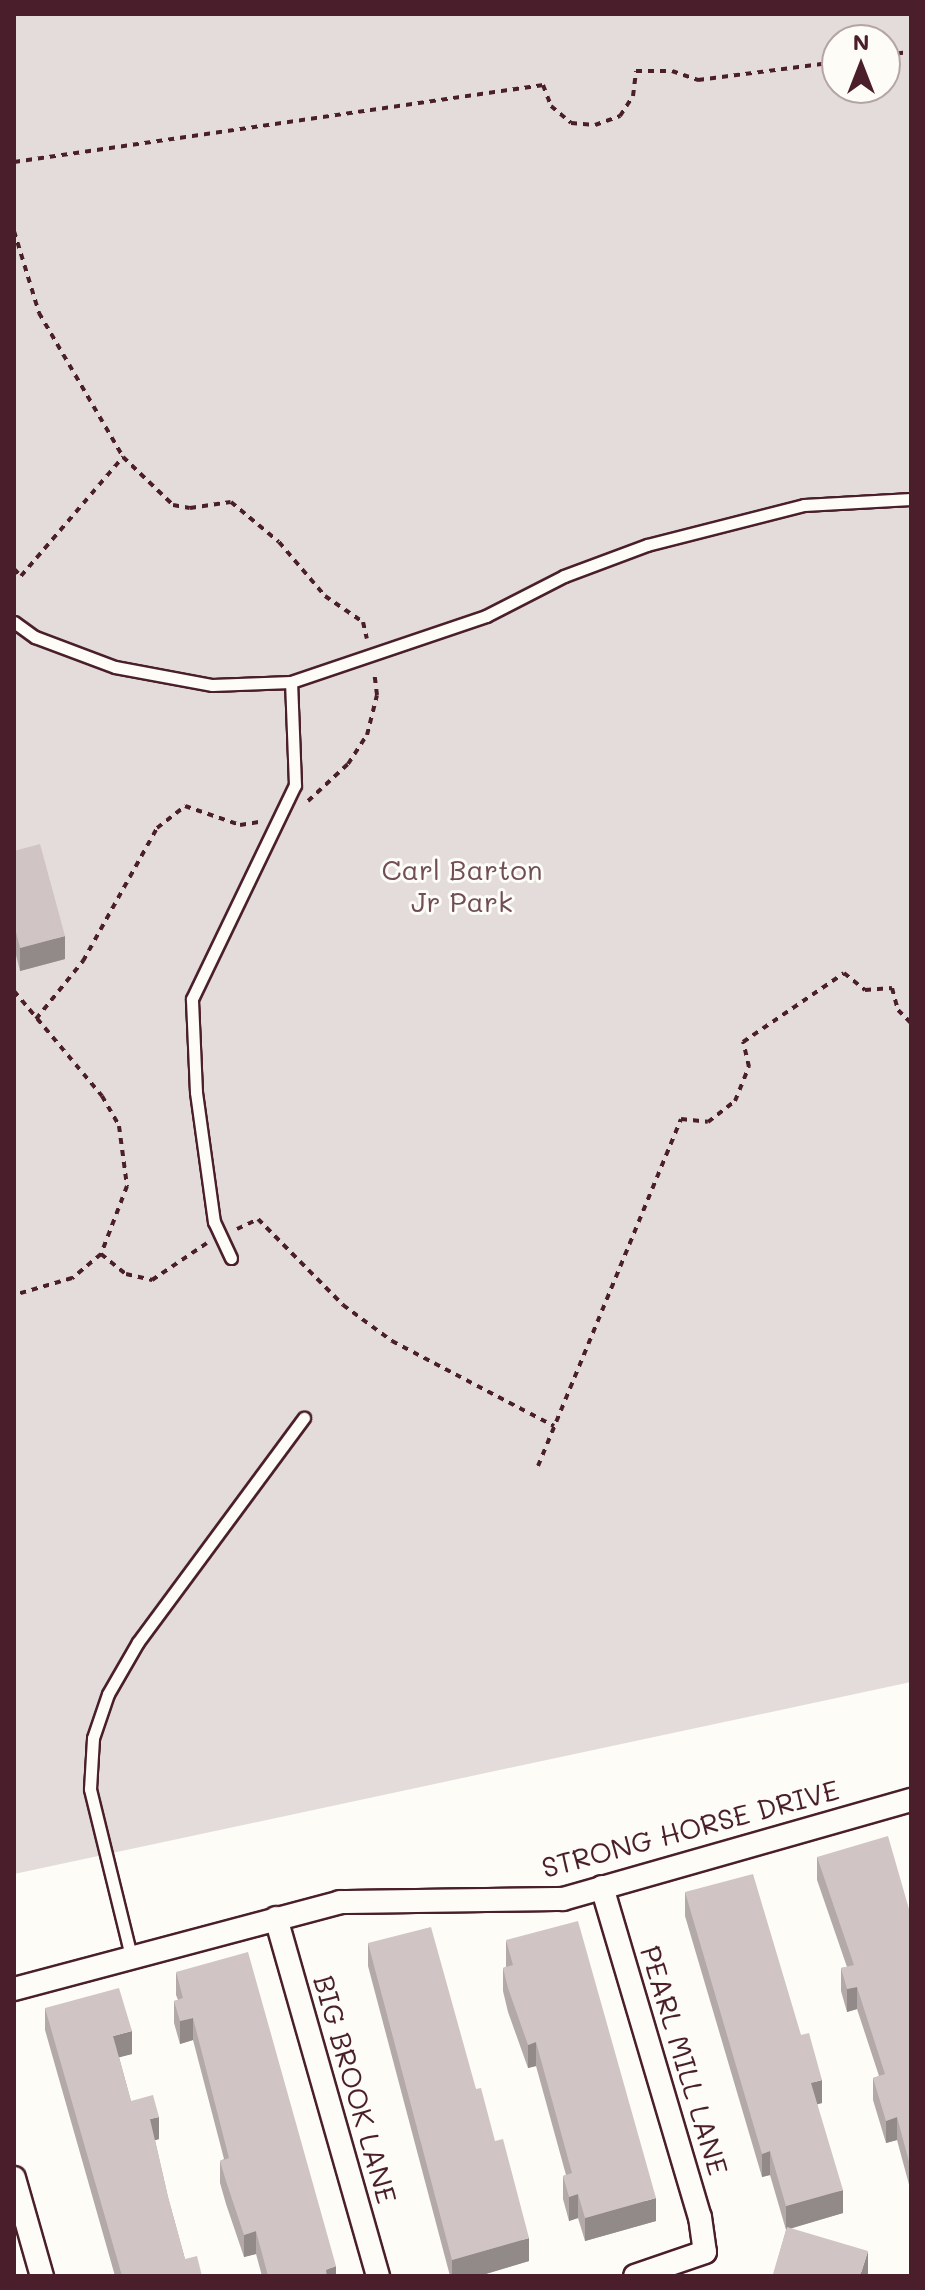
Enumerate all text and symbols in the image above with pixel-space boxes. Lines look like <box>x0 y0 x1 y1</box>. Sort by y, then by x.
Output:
north arrow <box>821 24 901 104</box>
text: N <box>853 27 869 56</box>
park label: Carl Barton Jr Park <box>382 852 542 918</box>
street label: STRONG HORSE DRIVE <box>538 1772 842 1884</box>
street label: PEARL MILL LANE <box>634 1941 736 2179</box>
street label: BIG BROOK LANE <box>307 1971 405 2207</box>

